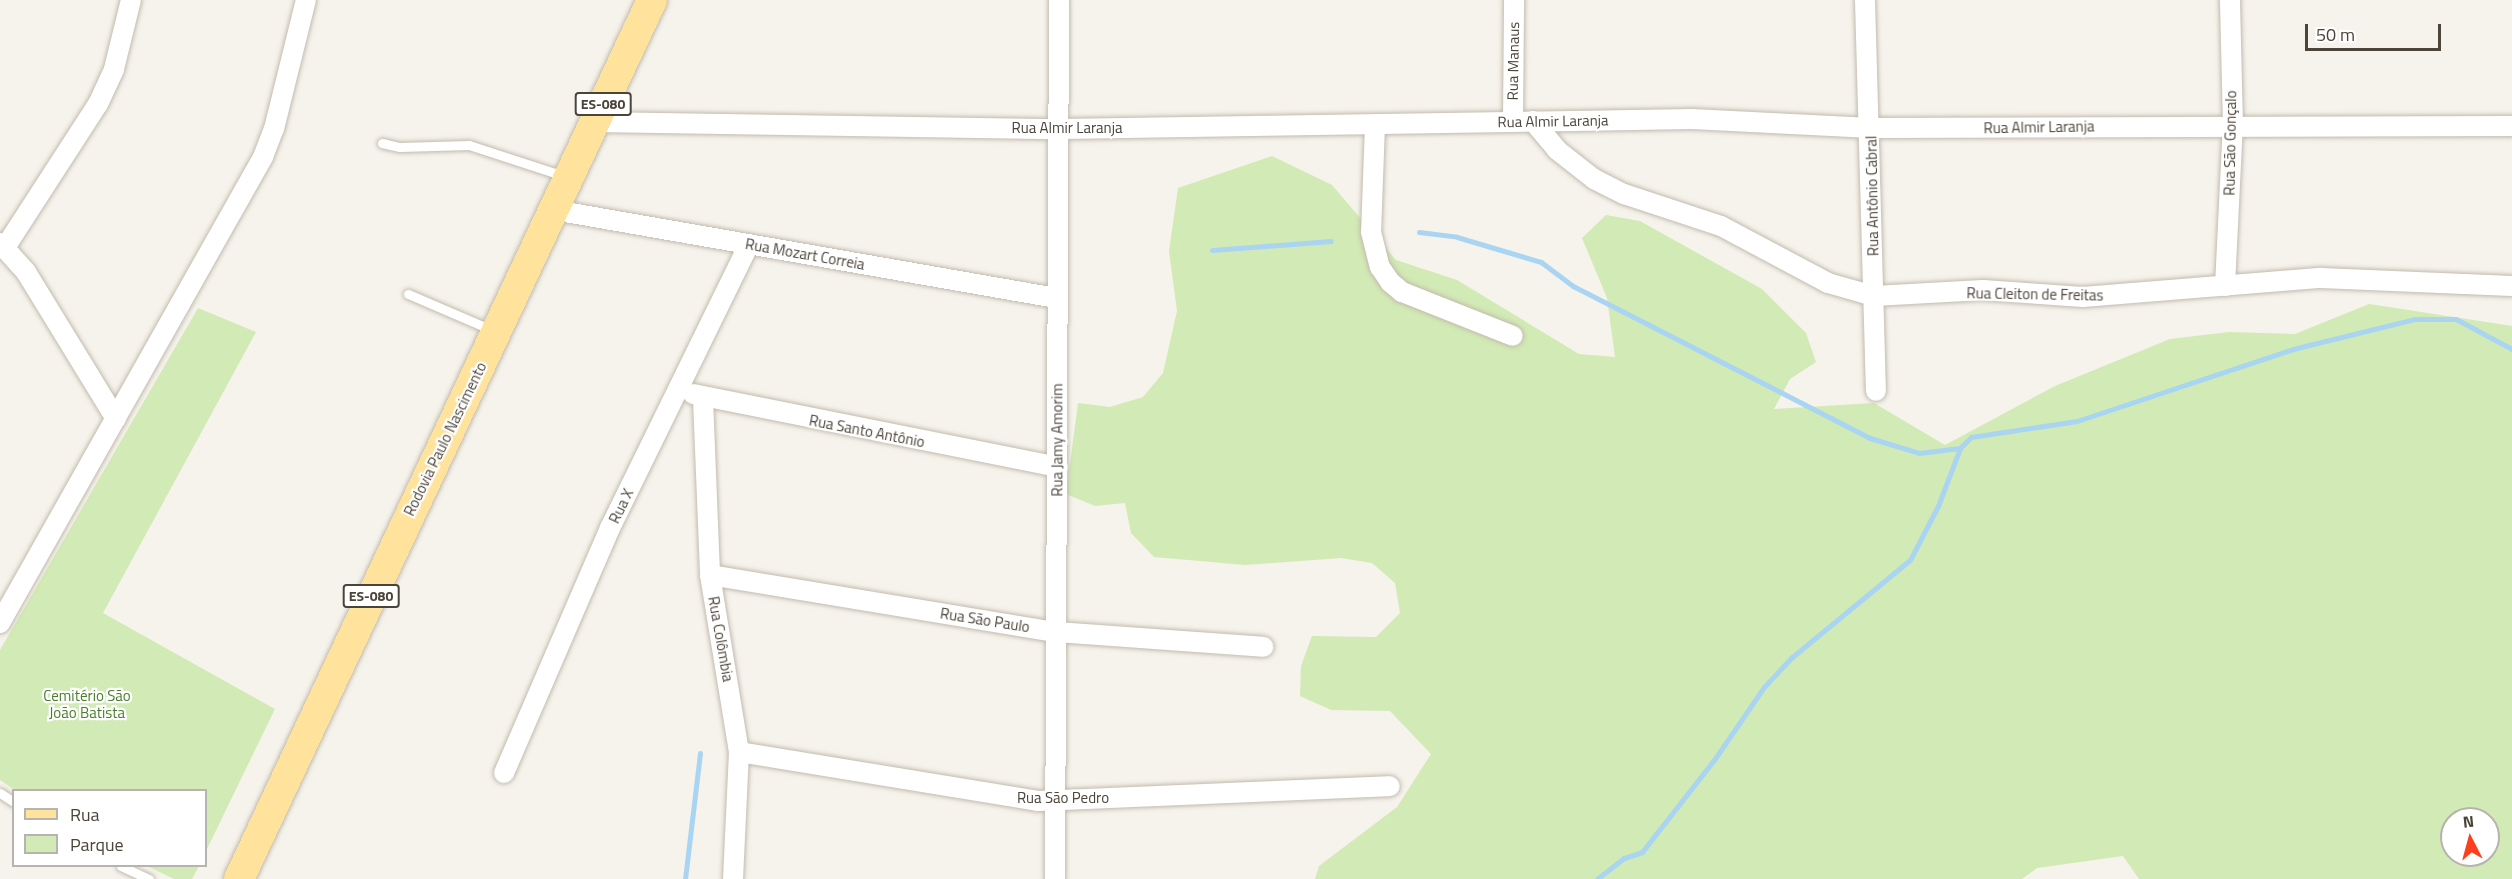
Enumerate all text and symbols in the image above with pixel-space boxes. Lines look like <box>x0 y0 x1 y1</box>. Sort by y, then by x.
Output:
scale bar <box>2308 12 2444 50</box>
text: 50 m <box>2316 21 2355 48</box>
street label: Rua Manaus <box>1503 22 1523 100</box>
street label: Rua São Gonçalo <box>2220 90 2240 196</box>
road number: ES-080 <box>574 93 632 115</box>
street label: Rua Almir Laranja <box>1497 111 1609 131</box>
street label: Rua Almir Laranja <box>1983 117 2095 137</box>
street label: Rua Almir Laranja <box>1012 119 1122 137</box>
street label: Rua Antônio Cabral <box>1862 136 1882 256</box>
street label: Rua Mozart Correia <box>744 235 866 273</box>
street label: Rua Cleiton de Freitas <box>1966 284 2104 304</box>
street label: Rodovia Paulo Nascimento <box>400 359 490 519</box>
street label: Rua Jamy Amorim <box>1048 383 1066 497</box>
street label: Rua Santo Antônio <box>808 411 926 451</box>
street label: Rua X <box>605 486 637 526</box>
road number: ES-080 <box>342 585 400 607</box>
street label: Rua Colômbia <box>705 595 737 683</box>
street label: Rua São Paulo <box>939 604 1031 636</box>
park label: Cemitério São João Batista <box>43 686 131 721</box>
legend <box>12 789 207 867</box>
street label: Rua São Pedro <box>1017 789 1109 807</box>
text: Rua <box>70 801 100 828</box>
north arrow <box>2440 807 2500 867</box>
text: N <box>2462 809 2475 834</box>
text: Parque <box>70 831 124 858</box>

